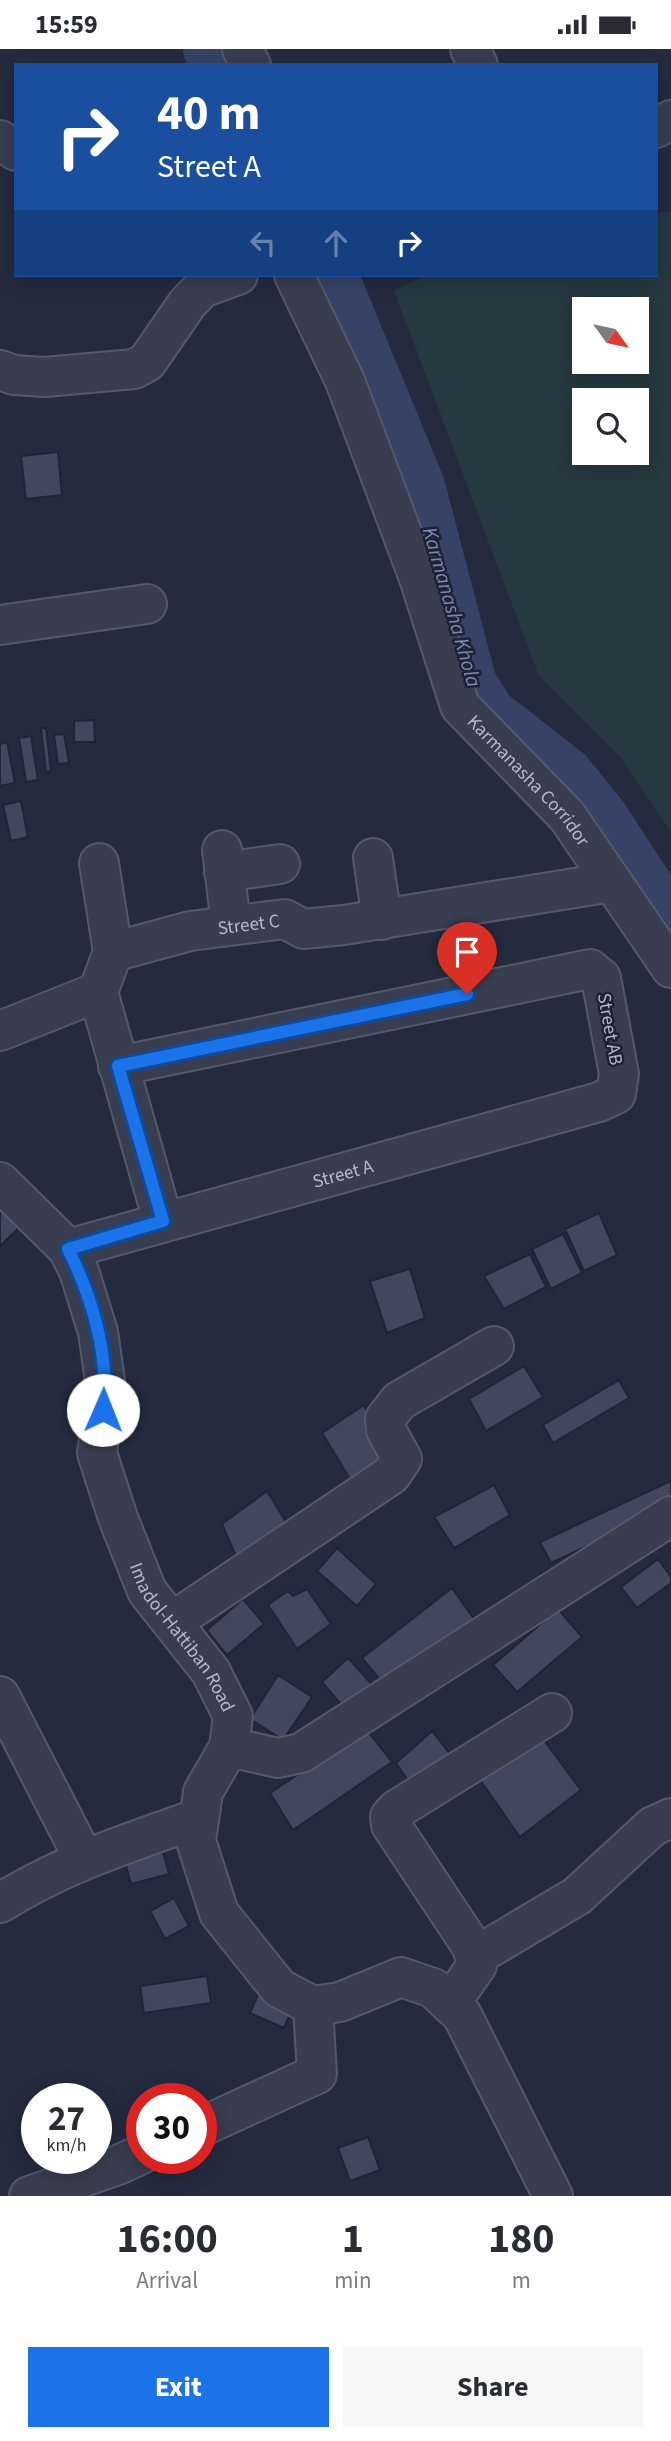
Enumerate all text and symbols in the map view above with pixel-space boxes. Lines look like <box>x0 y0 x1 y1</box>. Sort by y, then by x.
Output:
text: 15:59 <box>35 6 98 43</box>
text: 40 m <box>157 79 261 149</box>
icon: right <box>42 91 133 182</box>
text: Street A <box>157 144 261 190</box>
icon: left <box>244 224 282 262</box>
icon: ahead <box>317 224 355 262</box>
icon: right <box>390 224 428 262</box>
north arrow <box>572 297 649 375</box>
map controls <box>572 297 649 465</box>
button: search <box>572 388 649 465</box>
water label: Karmanasha Khola <box>415 524 489 690</box>
street label: Karmanasha Corridor <box>461 709 596 852</box>
street label: Street C <box>216 908 281 942</box>
pin <box>437 922 497 994</box>
icon: arrive <box>448 933 486 971</box>
street label: Street AB <box>590 991 629 1067</box>
street label: Street A <box>310 1153 377 1196</box>
position arrow <box>66 1373 140 1447</box>
street label: Imadol-Hattiban Road <box>122 1559 241 1717</box>
speed limit sign: 30 <box>126 2083 217 2174</box>
text: 27 <box>48 2094 85 2144</box>
text: km/h <box>47 2133 86 2158</box>
text: 16:00 <box>116 2209 218 2269</box>
text: 1 <box>342 2209 364 2269</box>
text: 180 <box>488 2209 555 2269</box>
text: Arrival <box>136 2264 198 2297</box>
text: min <box>334 2264 372 2297</box>
text: m <box>512 2264 531 2297</box>
button: Exit <box>28 2347 329 2427</box>
button: Share <box>343 2347 643 2427</box>

